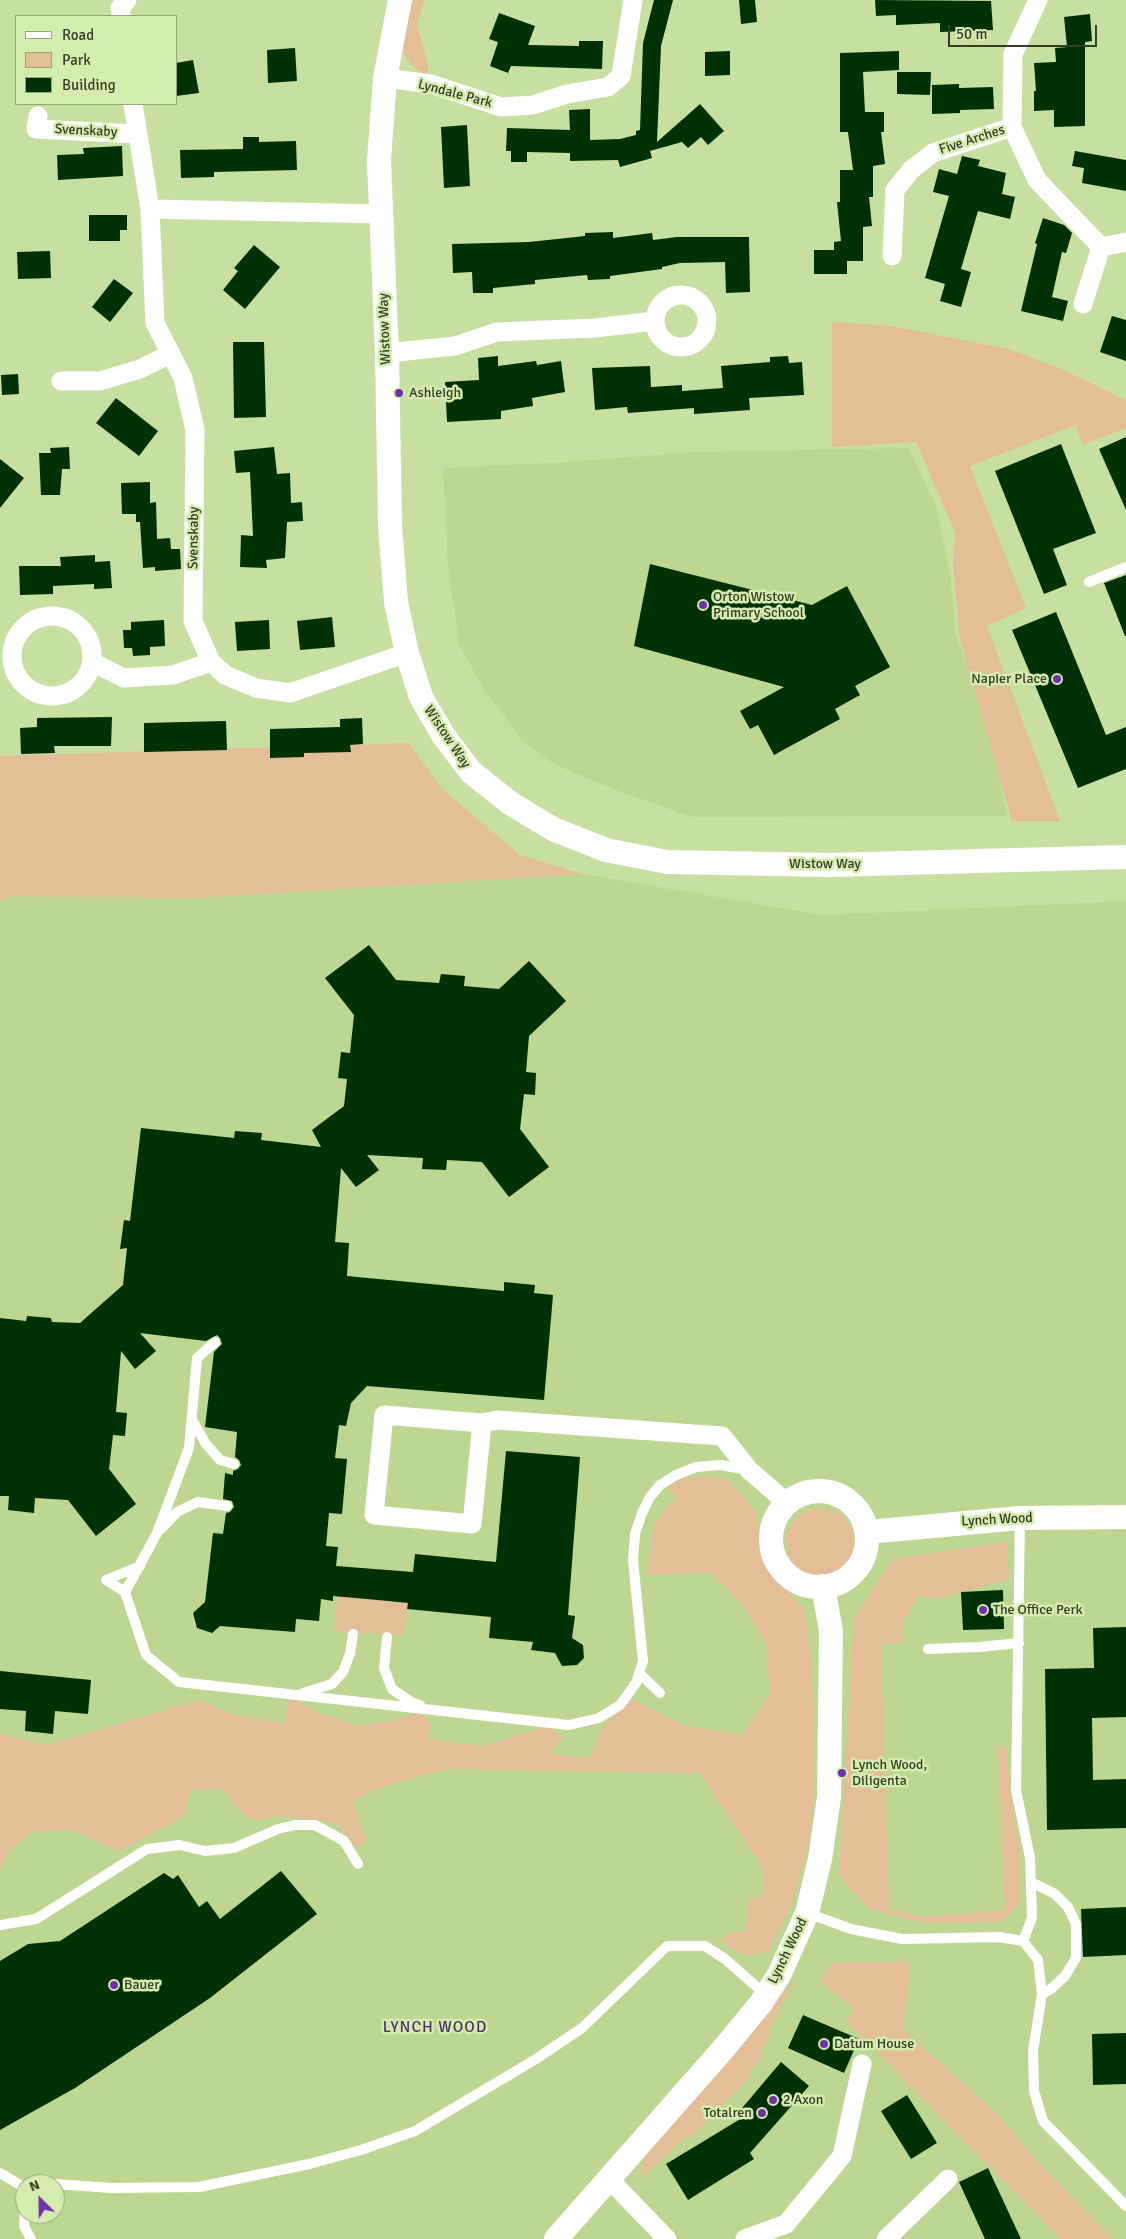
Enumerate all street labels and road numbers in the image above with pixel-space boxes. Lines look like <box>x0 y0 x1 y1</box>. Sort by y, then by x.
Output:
street label: Lyndale Park <box>416 76 494 112</box>
street label: Svenskaby <box>54 121 118 141</box>
street label: Five Arches <box>937 121 1007 159</box>
street label: Wistow Way <box>375 293 395 365</box>
street label: Svenskaby <box>185 507 203 569</box>
street label: Wistow Way <box>420 703 474 771</box>
street label: Wistow Way <box>789 856 861 872</box>
street label: Lynch Wood <box>961 1510 1033 1530</box>
street label: Lynch Wood <box>765 1915 811 1987</box>

